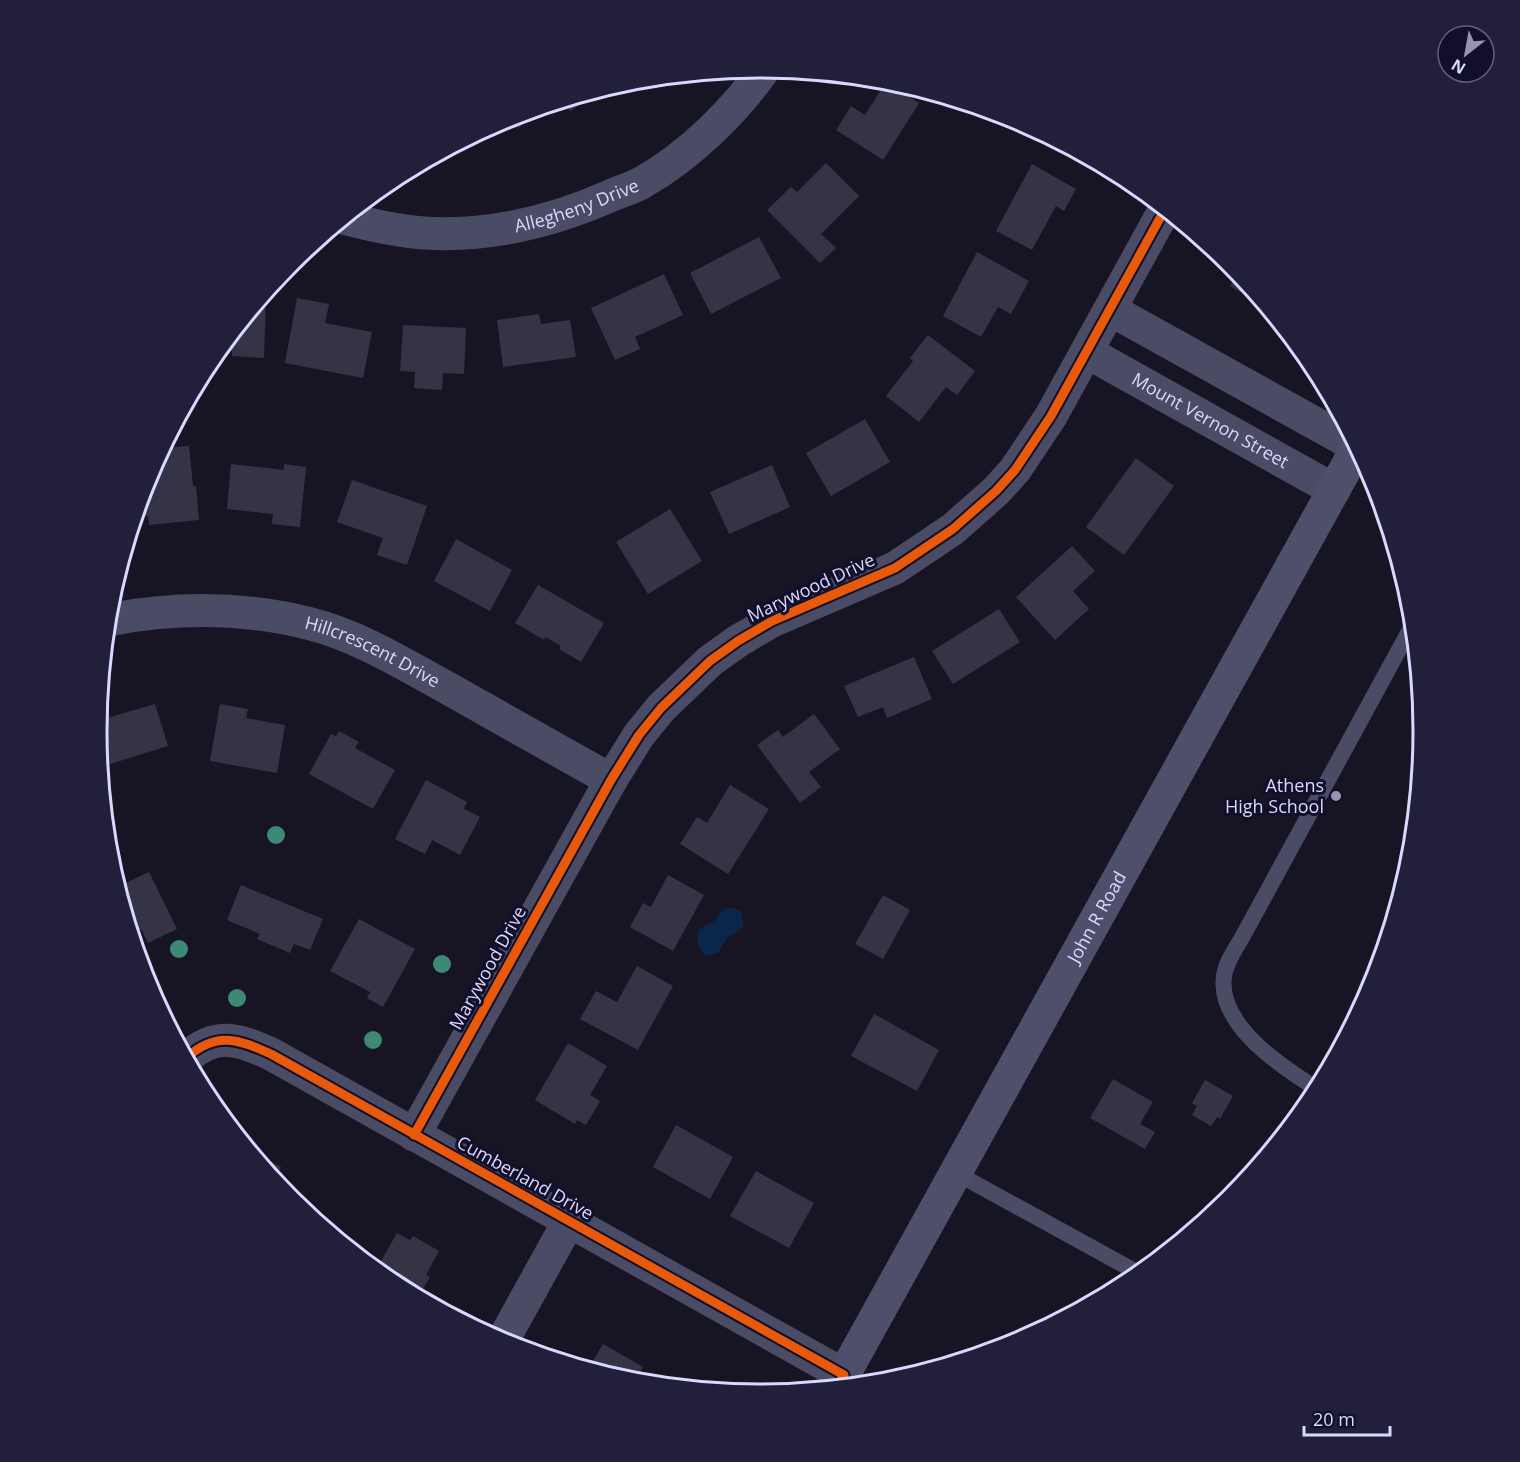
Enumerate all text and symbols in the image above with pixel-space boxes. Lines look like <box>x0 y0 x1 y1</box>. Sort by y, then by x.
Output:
north arrow <box>1436 24 1496 84</box>
text: N <box>1447 54 1470 80</box>
street label: Allegheny Drive <box>512 173 642 237</box>
street label: Mount Vernon Street <box>1128 366 1293 473</box>
street label: Marywood Drive <box>743 547 878 627</box>
street label: Hillcrescent Drive <box>302 610 445 693</box>
place label: Athens High School <box>1225 773 1324 818</box>
marker: Athens High School <box>1329 789 1343 803</box>
street label: John R Road <box>1060 867 1131 969</box>
street label: Marywood Drive <box>443 901 531 1034</box>
street label: Cumberland Drive <box>453 1130 598 1225</box>
scale bar <box>1304 1399 1390 1437</box>
text: 20 m <box>1313 1407 1355 1431</box>

